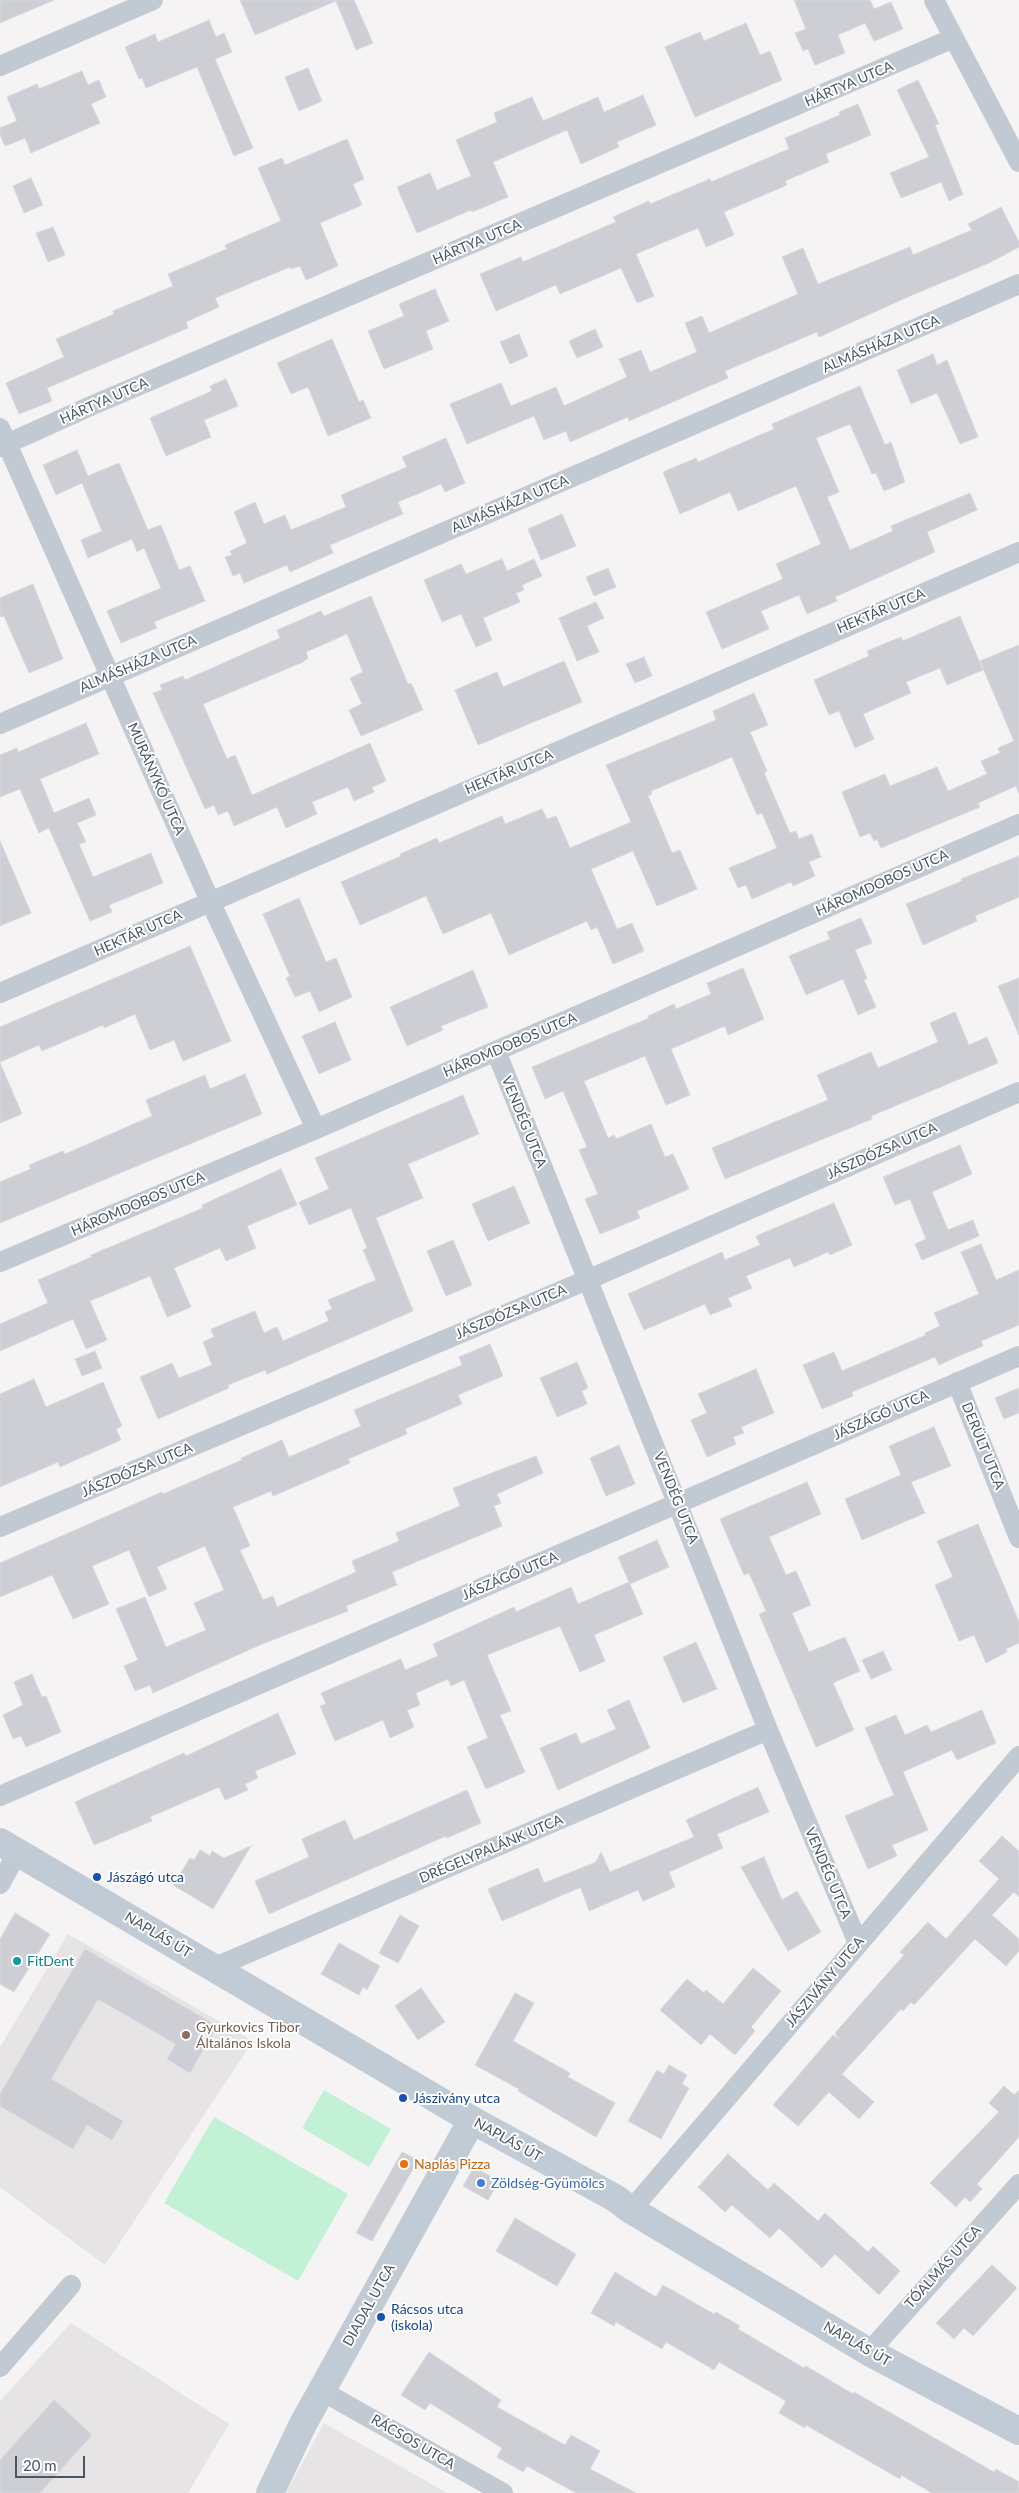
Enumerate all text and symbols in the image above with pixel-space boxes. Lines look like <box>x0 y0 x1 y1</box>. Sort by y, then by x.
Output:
street label: HÁRTYA UTCA <box>802 58 896 110</box>
street label: HÁRTYA UTCA <box>430 216 524 268</box>
street label: ALMÁSHÁZA UTCA <box>820 312 942 376</box>
street label: HÁRTYA UTCA <box>57 374 151 428</box>
street label: ALMÁSHÁZA UTCA <box>449 472 571 536</box>
street label: HEKTÁR UTCA <box>834 585 928 637</box>
street label: ALMÁSHÁZA UTCA <box>77 632 199 696</box>
street label: MURÁNYKŐ UTCA <box>124 720 188 838</box>
street label: HEKTÁR UTCA <box>462 746 556 798</box>
street label: HÁROMDOBOS UTCA <box>813 846 951 920</box>
street label: HEKTÁR UTCA <box>92 906 184 960</box>
street label: HÁROMDOBOS UTCA <box>441 1009 579 1081</box>
street label: VENDÉG UTCA <box>498 1074 550 1170</box>
street label: JÁSZDÓZSA UTCA <box>824 1119 940 1183</box>
street label: HÁROMDOBOS UTCA <box>69 1168 207 1240</box>
street label: JÁSZDÓZSA UTCA <box>453 1281 569 1343</box>
street label: JÁSZÁGÓ UTCA <box>831 1386 931 1444</box>
street label: DERÜLT UTCA <box>958 1400 1008 1492</box>
street label: JÁSZDÓZSA UTCA <box>79 1439 195 1501</box>
street label: VENDÉG UTCA <box>650 1450 702 1546</box>
street label: JÁSZÁGÓ UTCA <box>460 1548 560 1604</box>
street label: DRÉGELYPALÁNK UTCA <box>417 1811 565 1887</box>
street label: VENDÉG UTCA <box>801 1825 855 1921</box>
place label: Jászágó utca <box>107 1869 184 1885</box>
marker: Jászágó utca <box>91 1871 103 1883</box>
street label: NAPLÁS ÚT <box>122 1908 194 1962</box>
street label: JÁSZIVÁNY UTCA <box>782 1933 868 2031</box>
place label: FitDent <box>27 1953 74 1969</box>
marker: FitDent <box>11 1955 23 1967</box>
place label: Gyurkovics Tibor Általános Iskola <box>196 2019 300 2052</box>
marker: Gyurkovics Tibor Általános Iskola <box>180 2029 192 2041</box>
place label: Jászivány utca <box>413 2090 500 2106</box>
marker: Jászivány utca <box>397 2092 409 2104</box>
street label: NAPLÁS ÚT <box>471 2114 545 2166</box>
place label: Naplás Pizza <box>414 2156 491 2172</box>
marker: Naplás Pizza <box>398 2158 410 2170</box>
place label: Zöldség-Gyümölcs <box>491 2175 605 2191</box>
marker: Zöldség-Gyümölcs <box>475 2177 487 2189</box>
street label: TÓALMÁS UTCA <box>901 2222 985 2312</box>
street label: DIADAL UTCA <box>339 2261 399 2349</box>
place label: Rácsos utca (iskola) <box>391 2301 463 2334</box>
marker: Rácsos utca (iskola) <box>375 2311 387 2323</box>
street label: NAPLÁS ÚT <box>820 2318 894 2370</box>
street label: RÁCSOS UTCA <box>368 2411 458 2473</box>
scale bar <box>18 2446 88 2478</box>
text: 20 m <box>23 2456 57 2474</box>

